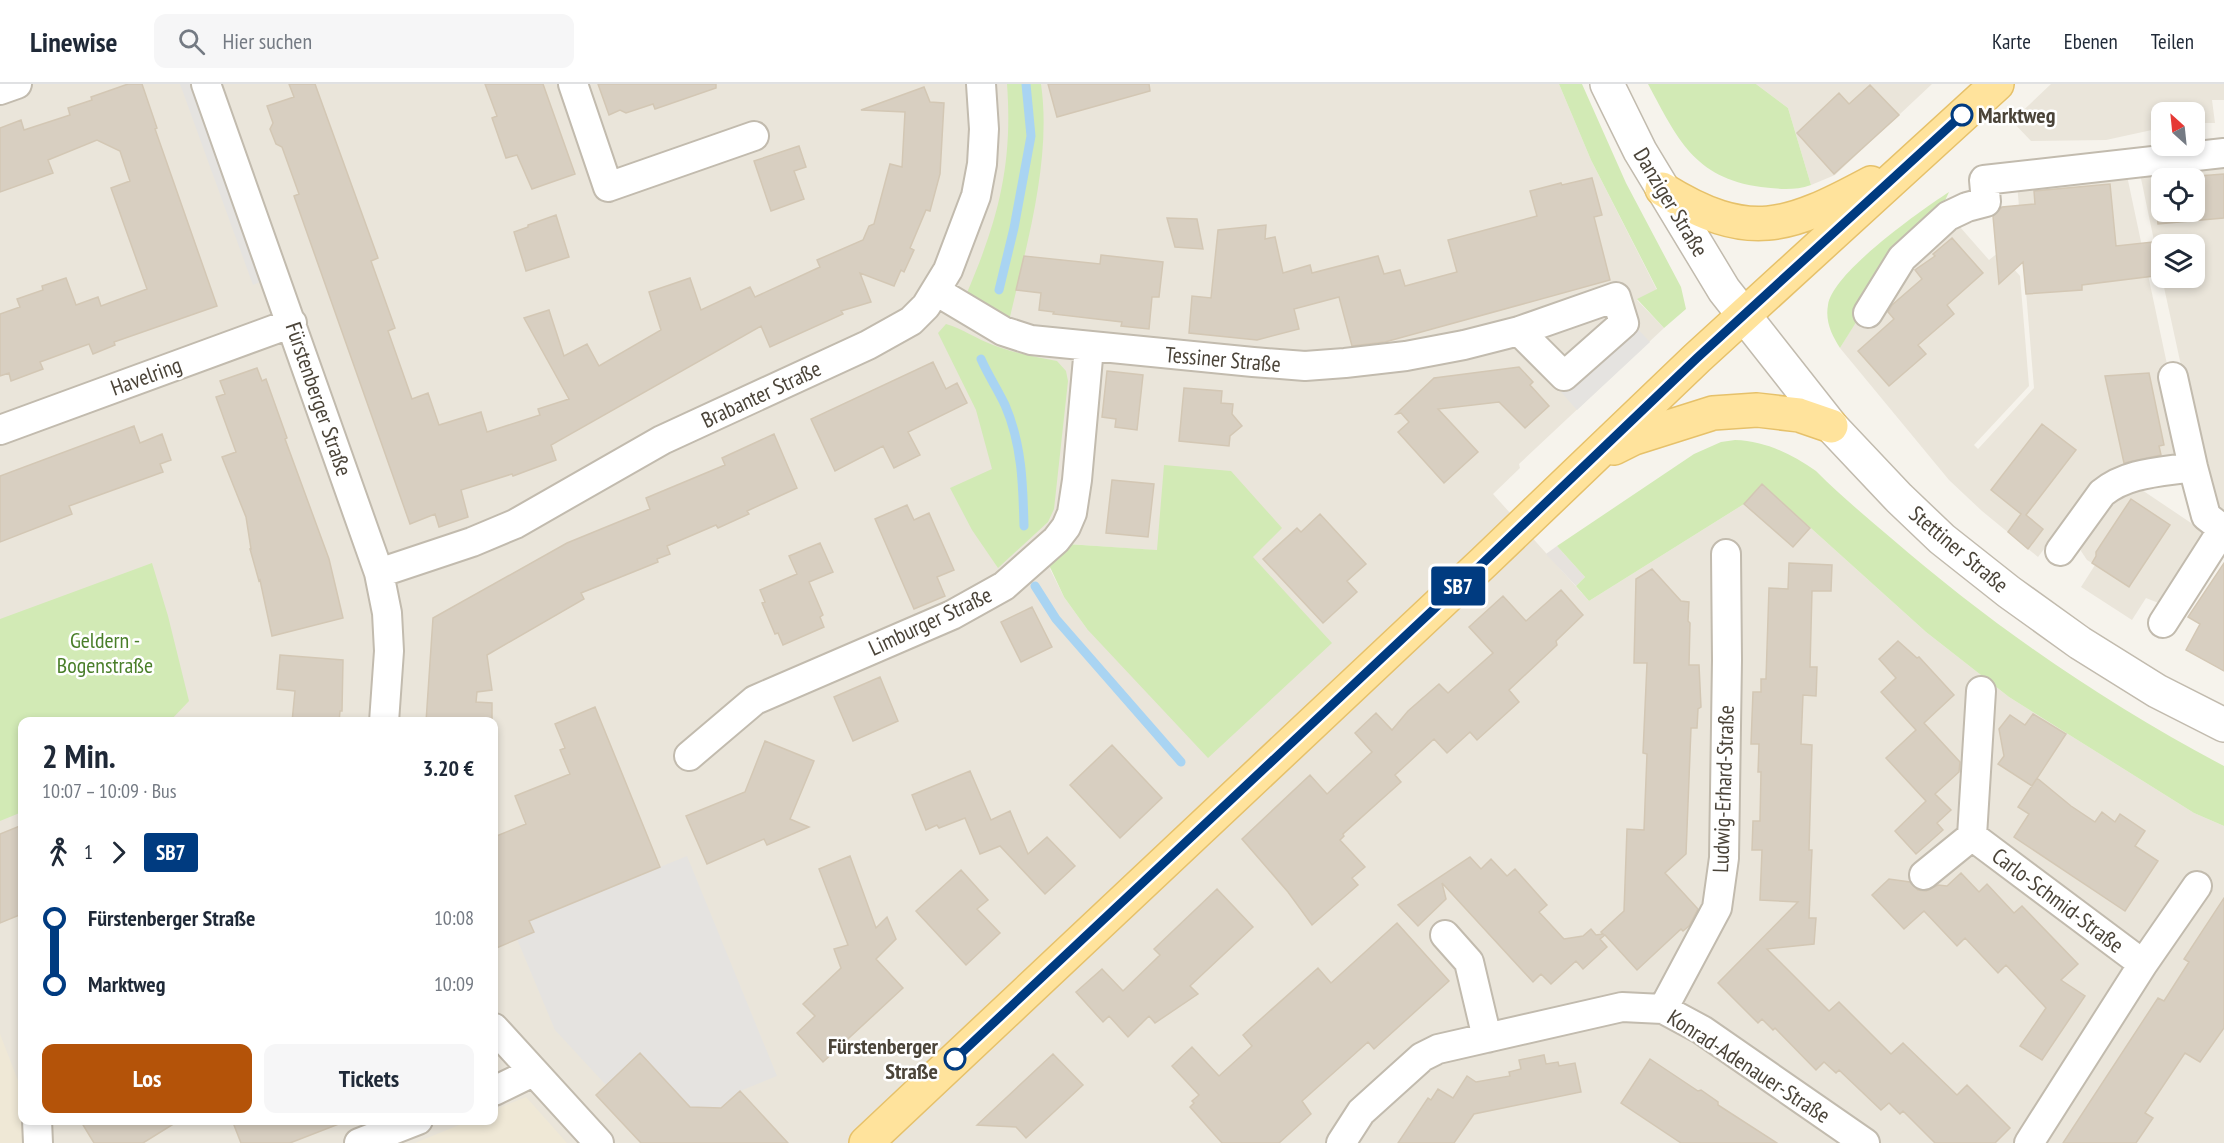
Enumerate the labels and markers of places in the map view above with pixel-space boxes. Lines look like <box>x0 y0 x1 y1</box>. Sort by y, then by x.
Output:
place label: Marktweg <box>1978 101 2055 129</box>
marker: Marktweg <box>1951 104 1973 126</box>
place label: Fürstenberger Straße <box>828 1032 939 1085</box>
marker: Fürstenberger Straße <box>944 1048 966 1070</box>

